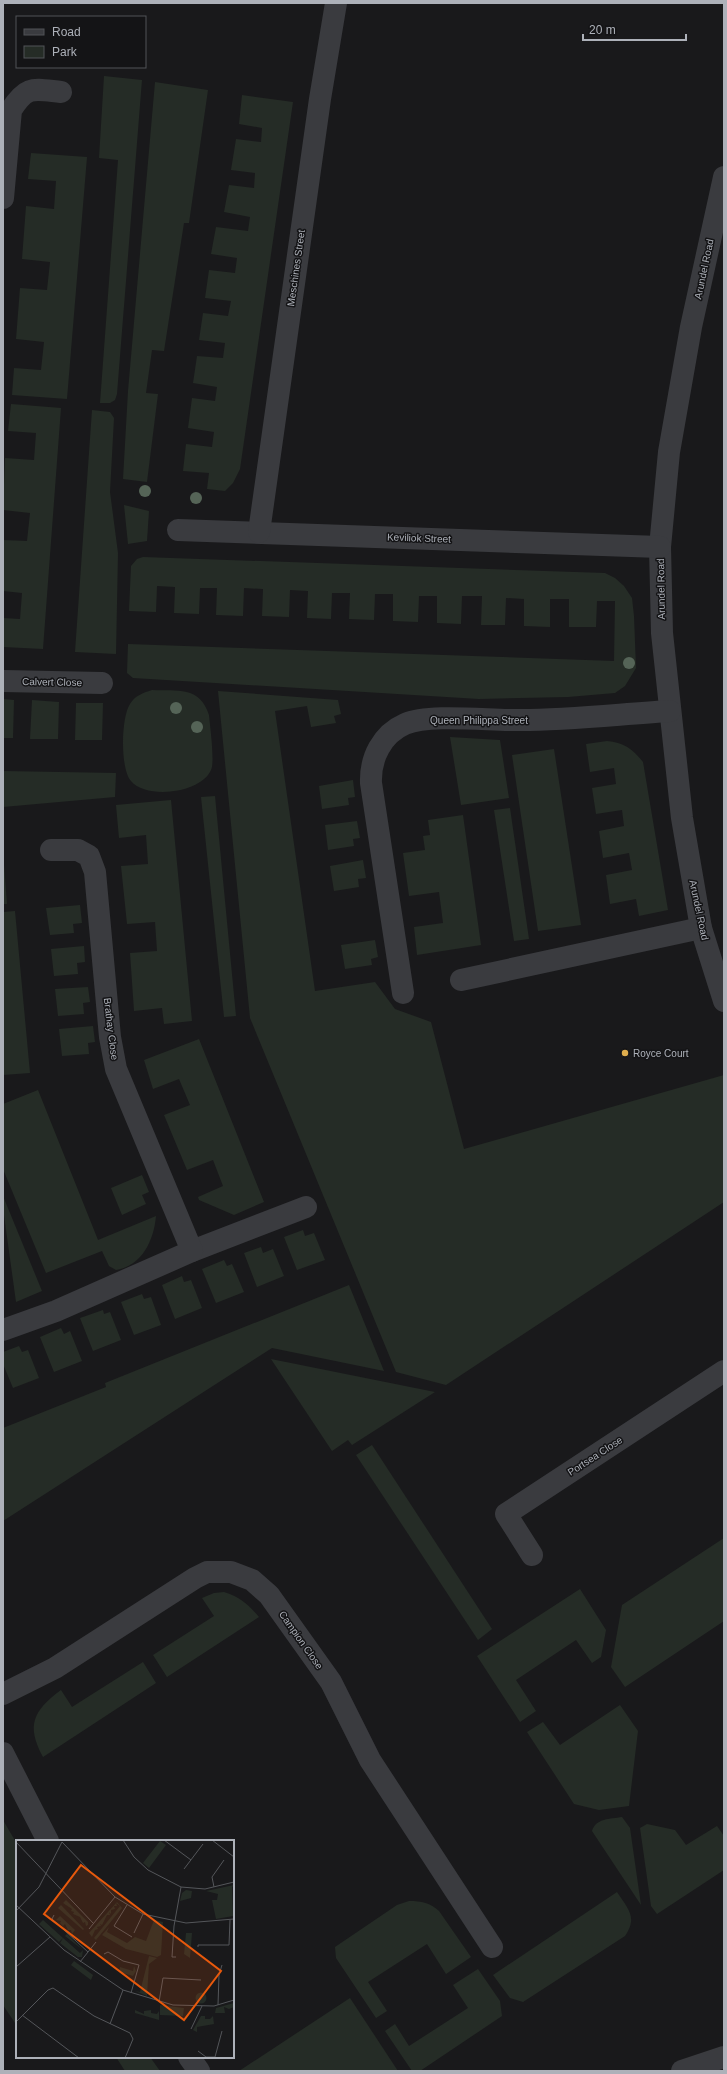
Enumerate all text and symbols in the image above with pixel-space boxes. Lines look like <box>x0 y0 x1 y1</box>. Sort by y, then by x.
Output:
legend <box>16 16 146 68</box>
scale bar <box>583 16 686 42</box>
text: 20 m <box>589 23 616 37</box>
text: Road <box>52 25 81 39</box>
text: Park <box>52 45 78 59</box>
street label: Meschines Street <box>285 229 307 307</box>
street label: Arundel Road <box>692 238 716 300</box>
street label: Keviliok Street <box>387 531 451 545</box>
street label: Arundel Road <box>655 558 667 620</box>
street label: Calvert Close <box>22 676 83 688</box>
street label: Queen Philippa Street <box>430 715 528 726</box>
street label: Arundel Road <box>687 879 711 941</box>
street label: Brathay Close <box>102 997 120 1061</box>
marker: Royce Court <box>620 1048 630 1058</box>
place label: Royce Court <box>633 1048 689 1059</box>
street label: Portsea Close <box>566 1434 625 1478</box>
street label: Campion Close <box>277 1609 325 1672</box>
inset map <box>16 1840 234 2058</box>

